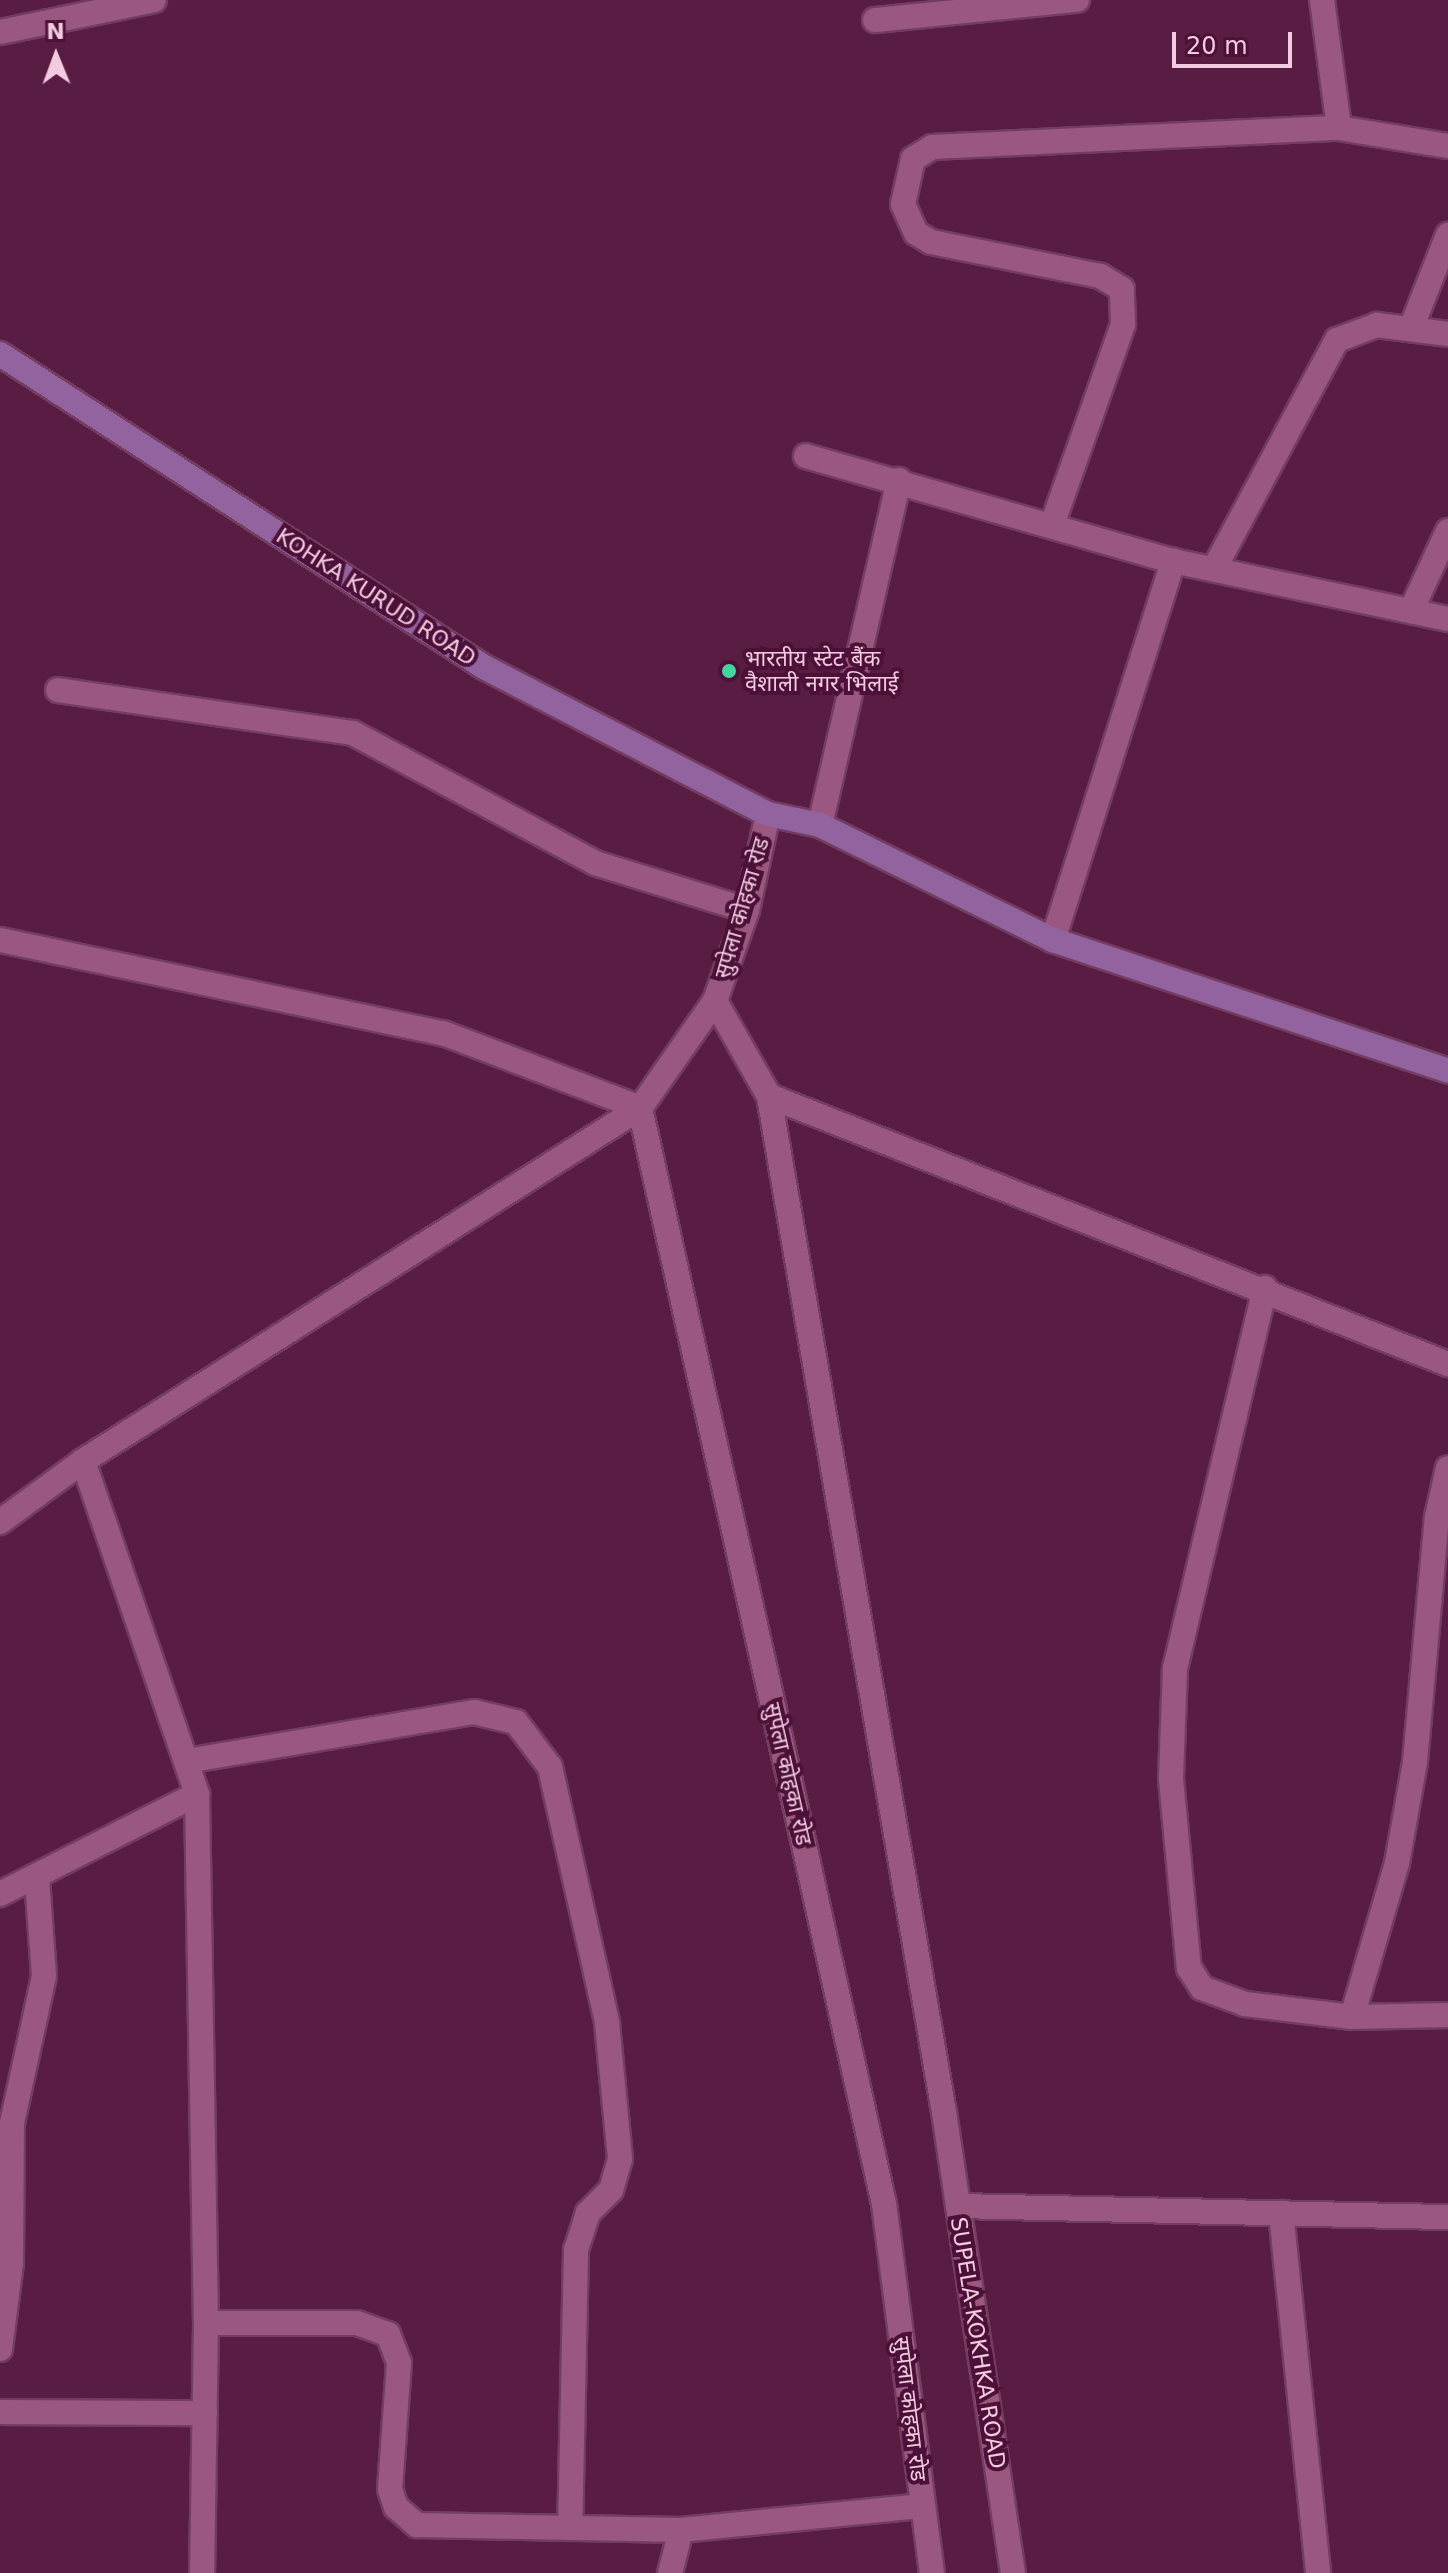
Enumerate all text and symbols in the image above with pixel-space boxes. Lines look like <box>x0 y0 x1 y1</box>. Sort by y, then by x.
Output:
north arrow <box>16 16 96 96</box>
scale bar <box>1176 16 1296 66</box>
text: N <box>46 19 65 44</box>
text: 20 m <box>1186 32 1248 60</box>
street label: KOHKA KURUD ROAD <box>271 523 481 671</box>
place label: भारतीय स्टेट बैंक वैशाली नगर भिलाई <box>745 645 899 696</box>
marker: भारतीय स्टेट बैंक वैशाली नगर भिलाई <box>720 662 738 680</box>
street label: सुपेला कोहका रोड <box>709 835 775 981</box>
street label: सुपेला कोहका रोड <box>759 1700 817 1848</box>
street label: SUPELA-KOKHKA ROAD <box>945 2215 1011 2471</box>
street label: सुपेला कोहका रोड <box>888 2335 932 2483</box>

